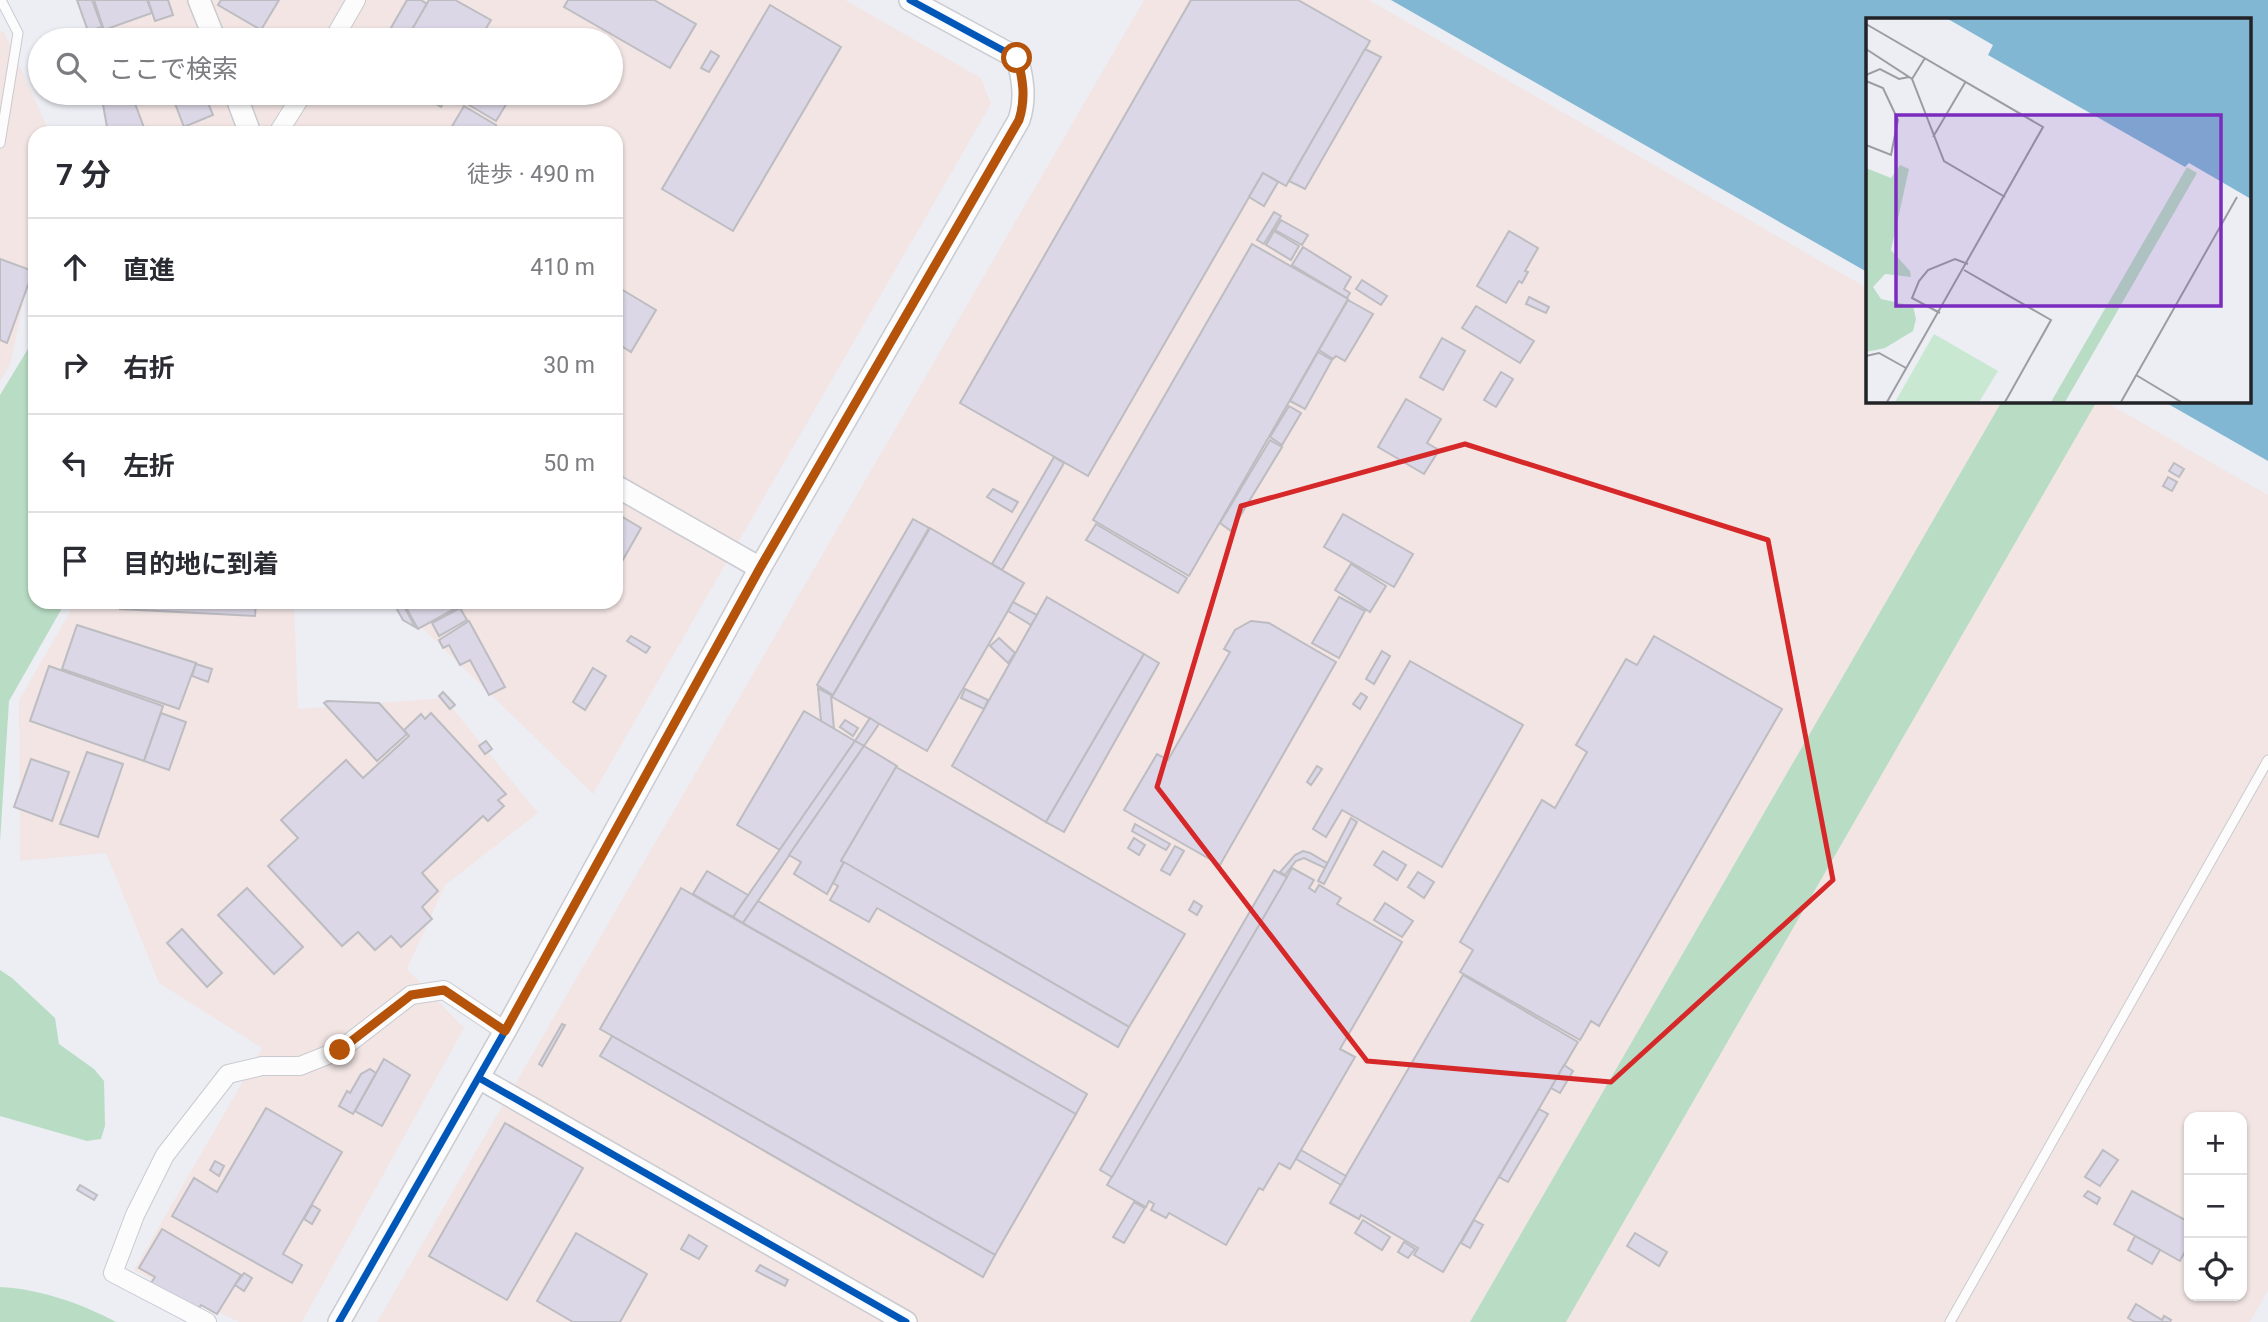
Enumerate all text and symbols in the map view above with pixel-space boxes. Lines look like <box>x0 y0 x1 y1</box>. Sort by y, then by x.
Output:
inset map <box>1866 18 2250 402</box>
search box <box>28 28 623 105</box>
route start <box>1001 42 1032 73</box>
icon: search <box>52 48 90 86</box>
text: ここで検索 <box>108 54 238 84</box>
text: 7 分 <box>56 157 111 192</box>
text: 徒歩 · 490 m <box>467 161 595 188</box>
icon: ahead <box>56 248 94 286</box>
text: 410 m <box>530 254 595 281</box>
text: 直進 <box>123 255 175 285</box>
icon: right <box>56 346 94 384</box>
text: 30 m <box>543 352 595 379</box>
text: 右折 <box>123 353 175 383</box>
icon: left <box>56 444 94 482</box>
text: 50 m <box>543 450 595 477</box>
text: 左折 <box>123 451 175 481</box>
icon: arrive <box>56 542 94 580</box>
text: 目的地に到着 <box>123 549 279 579</box>
route end <box>324 1034 355 1065</box>
map controls <box>2184 1112 2247 1301</box>
button: + <box>2184 1112 2247 1175</box>
button: − <box>2184 1175 2247 1238</box>
button: locate <box>2184 1238 2247 1301</box>

